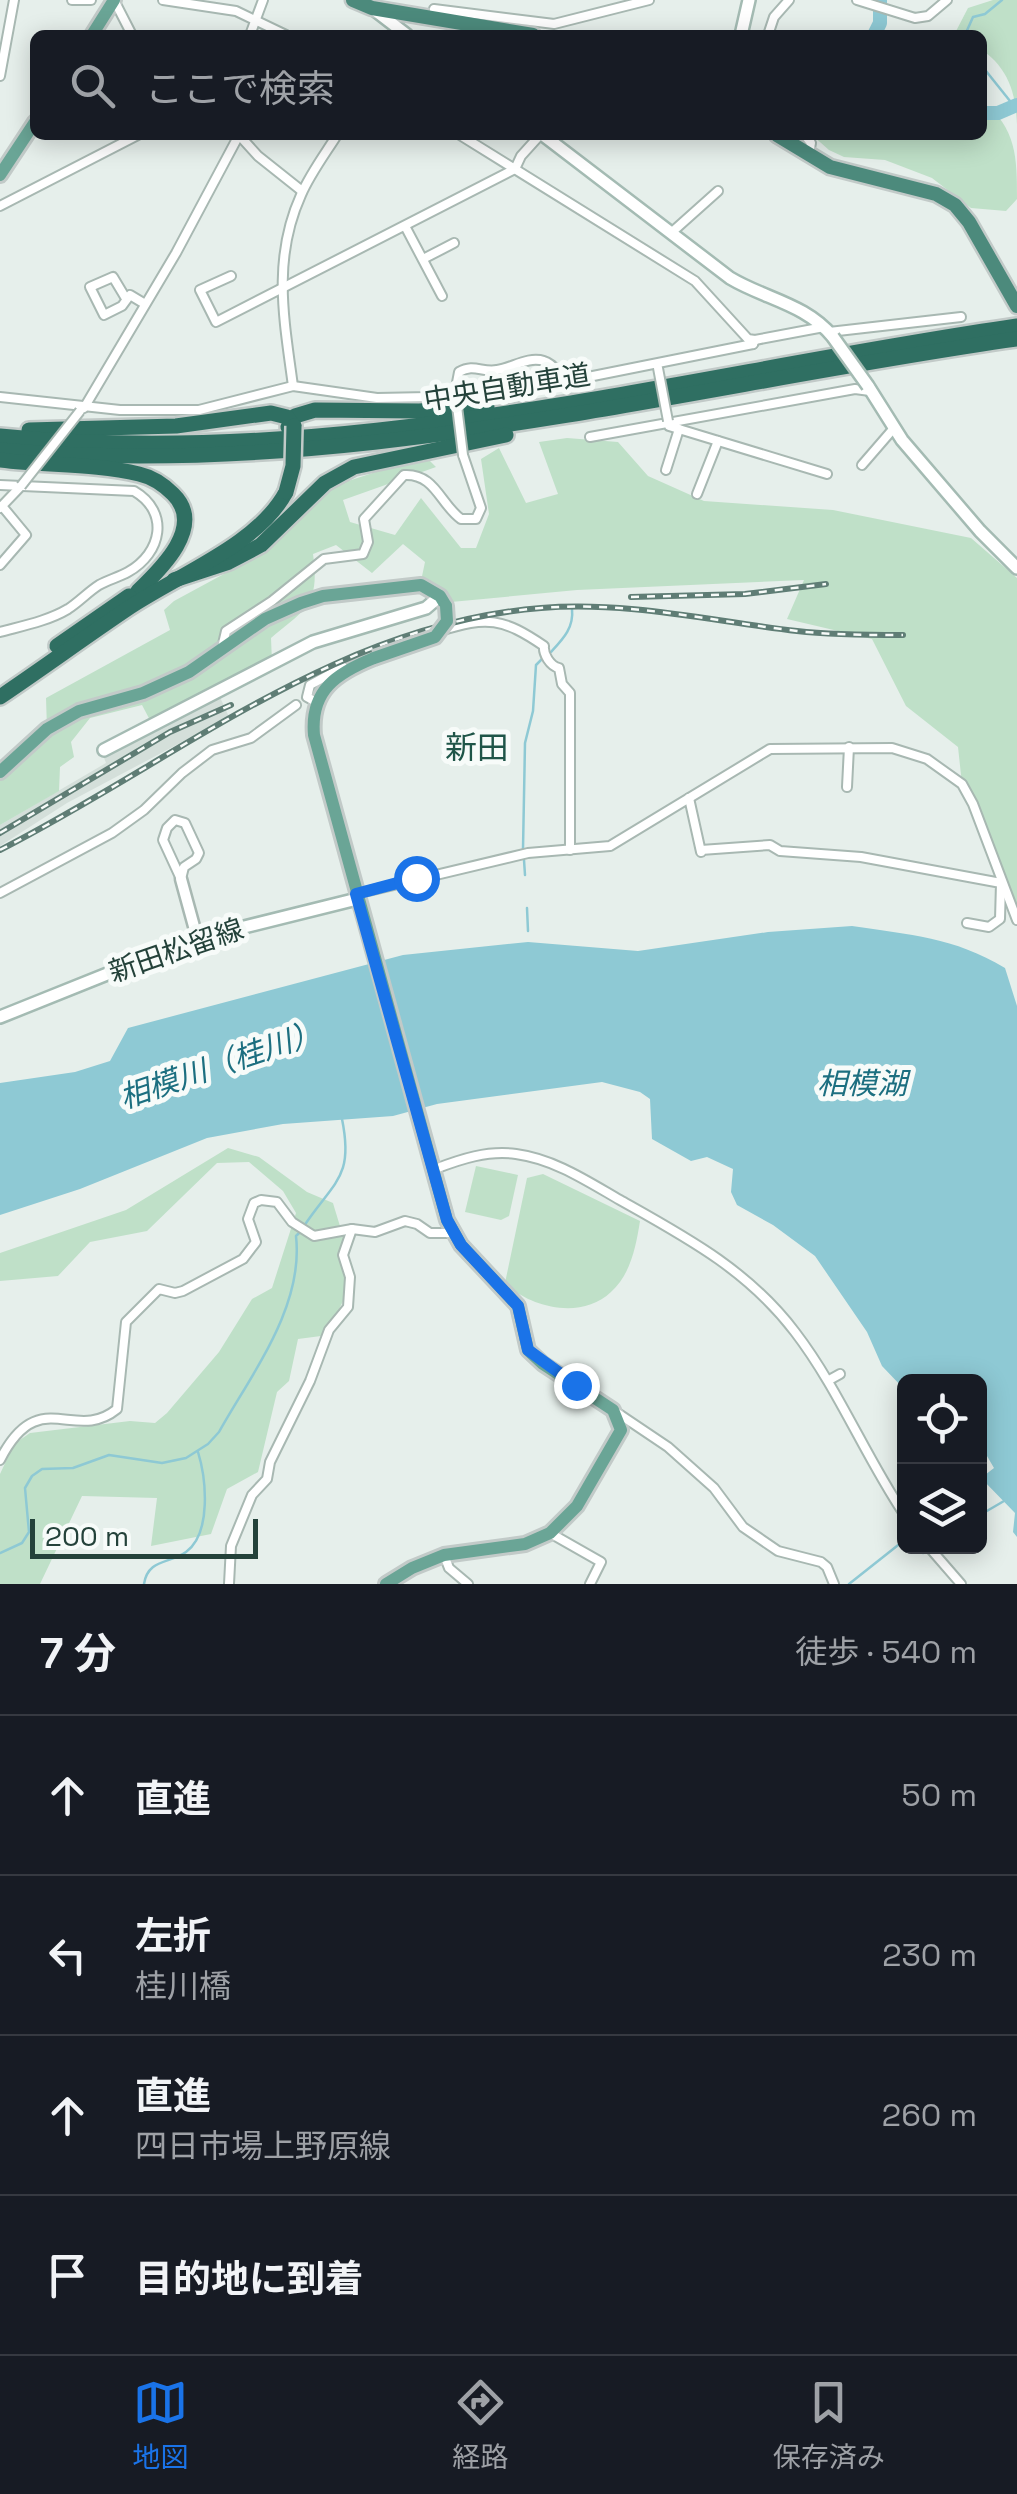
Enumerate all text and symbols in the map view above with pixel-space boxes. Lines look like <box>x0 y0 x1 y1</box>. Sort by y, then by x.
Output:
search box <box>30 30 987 140</box>
icon: search <box>65 58 120 113</box>
text: ここで検索 <box>145 65 335 113</box>
street label: 中央自動車道 <box>421 356 593 418</box>
district label: 新田 <box>445 728 509 768</box>
route start <box>394 856 440 902</box>
street label: 新田松留線 <box>104 910 248 990</box>
water label: 相模川（桂川） <box>114 1012 325 1117</box>
water label: 相模湖 <box>817 1064 911 1103</box>
route end <box>554 1363 600 1409</box>
map controls <box>897 1374 987 1554</box>
button: locate <box>897 1374 987 1464</box>
button: layers <box>897 1464 987 1554</box>
scale bar <box>30 1514 258 1558</box>
text: 200 m <box>45 1518 129 1554</box>
text: 7 分 <box>40 1627 116 1680</box>
text: 徒歩 · 540 m <box>795 1632 977 1672</box>
icon: ahead <box>40 1768 95 1823</box>
text: 直進 <box>135 1775 211 1823</box>
text: 50 m <box>902 1775 977 1815</box>
text: 左折 <box>135 1912 211 1960</box>
icon: left <box>40 1928 95 1983</box>
text: 230 m <box>882 1935 977 1975</box>
text: 桂川橋 <box>135 1966 231 2006</box>
text: 直進 <box>135 2072 211 2120</box>
icon: ahead <box>40 2088 95 2143</box>
text: 260 m <box>882 2095 977 2135</box>
text: 四日市場上野原線 <box>135 2126 391 2166</box>
icon: arrive <box>40 2248 95 2303</box>
text: 目的地に到着 <box>135 2255 363 2303</box>
tab: 地図 <box>132 2375 188 2475</box>
tab: 経路 <box>452 2375 509 2475</box>
tab: 保存済み <box>773 2375 885 2475</box>

